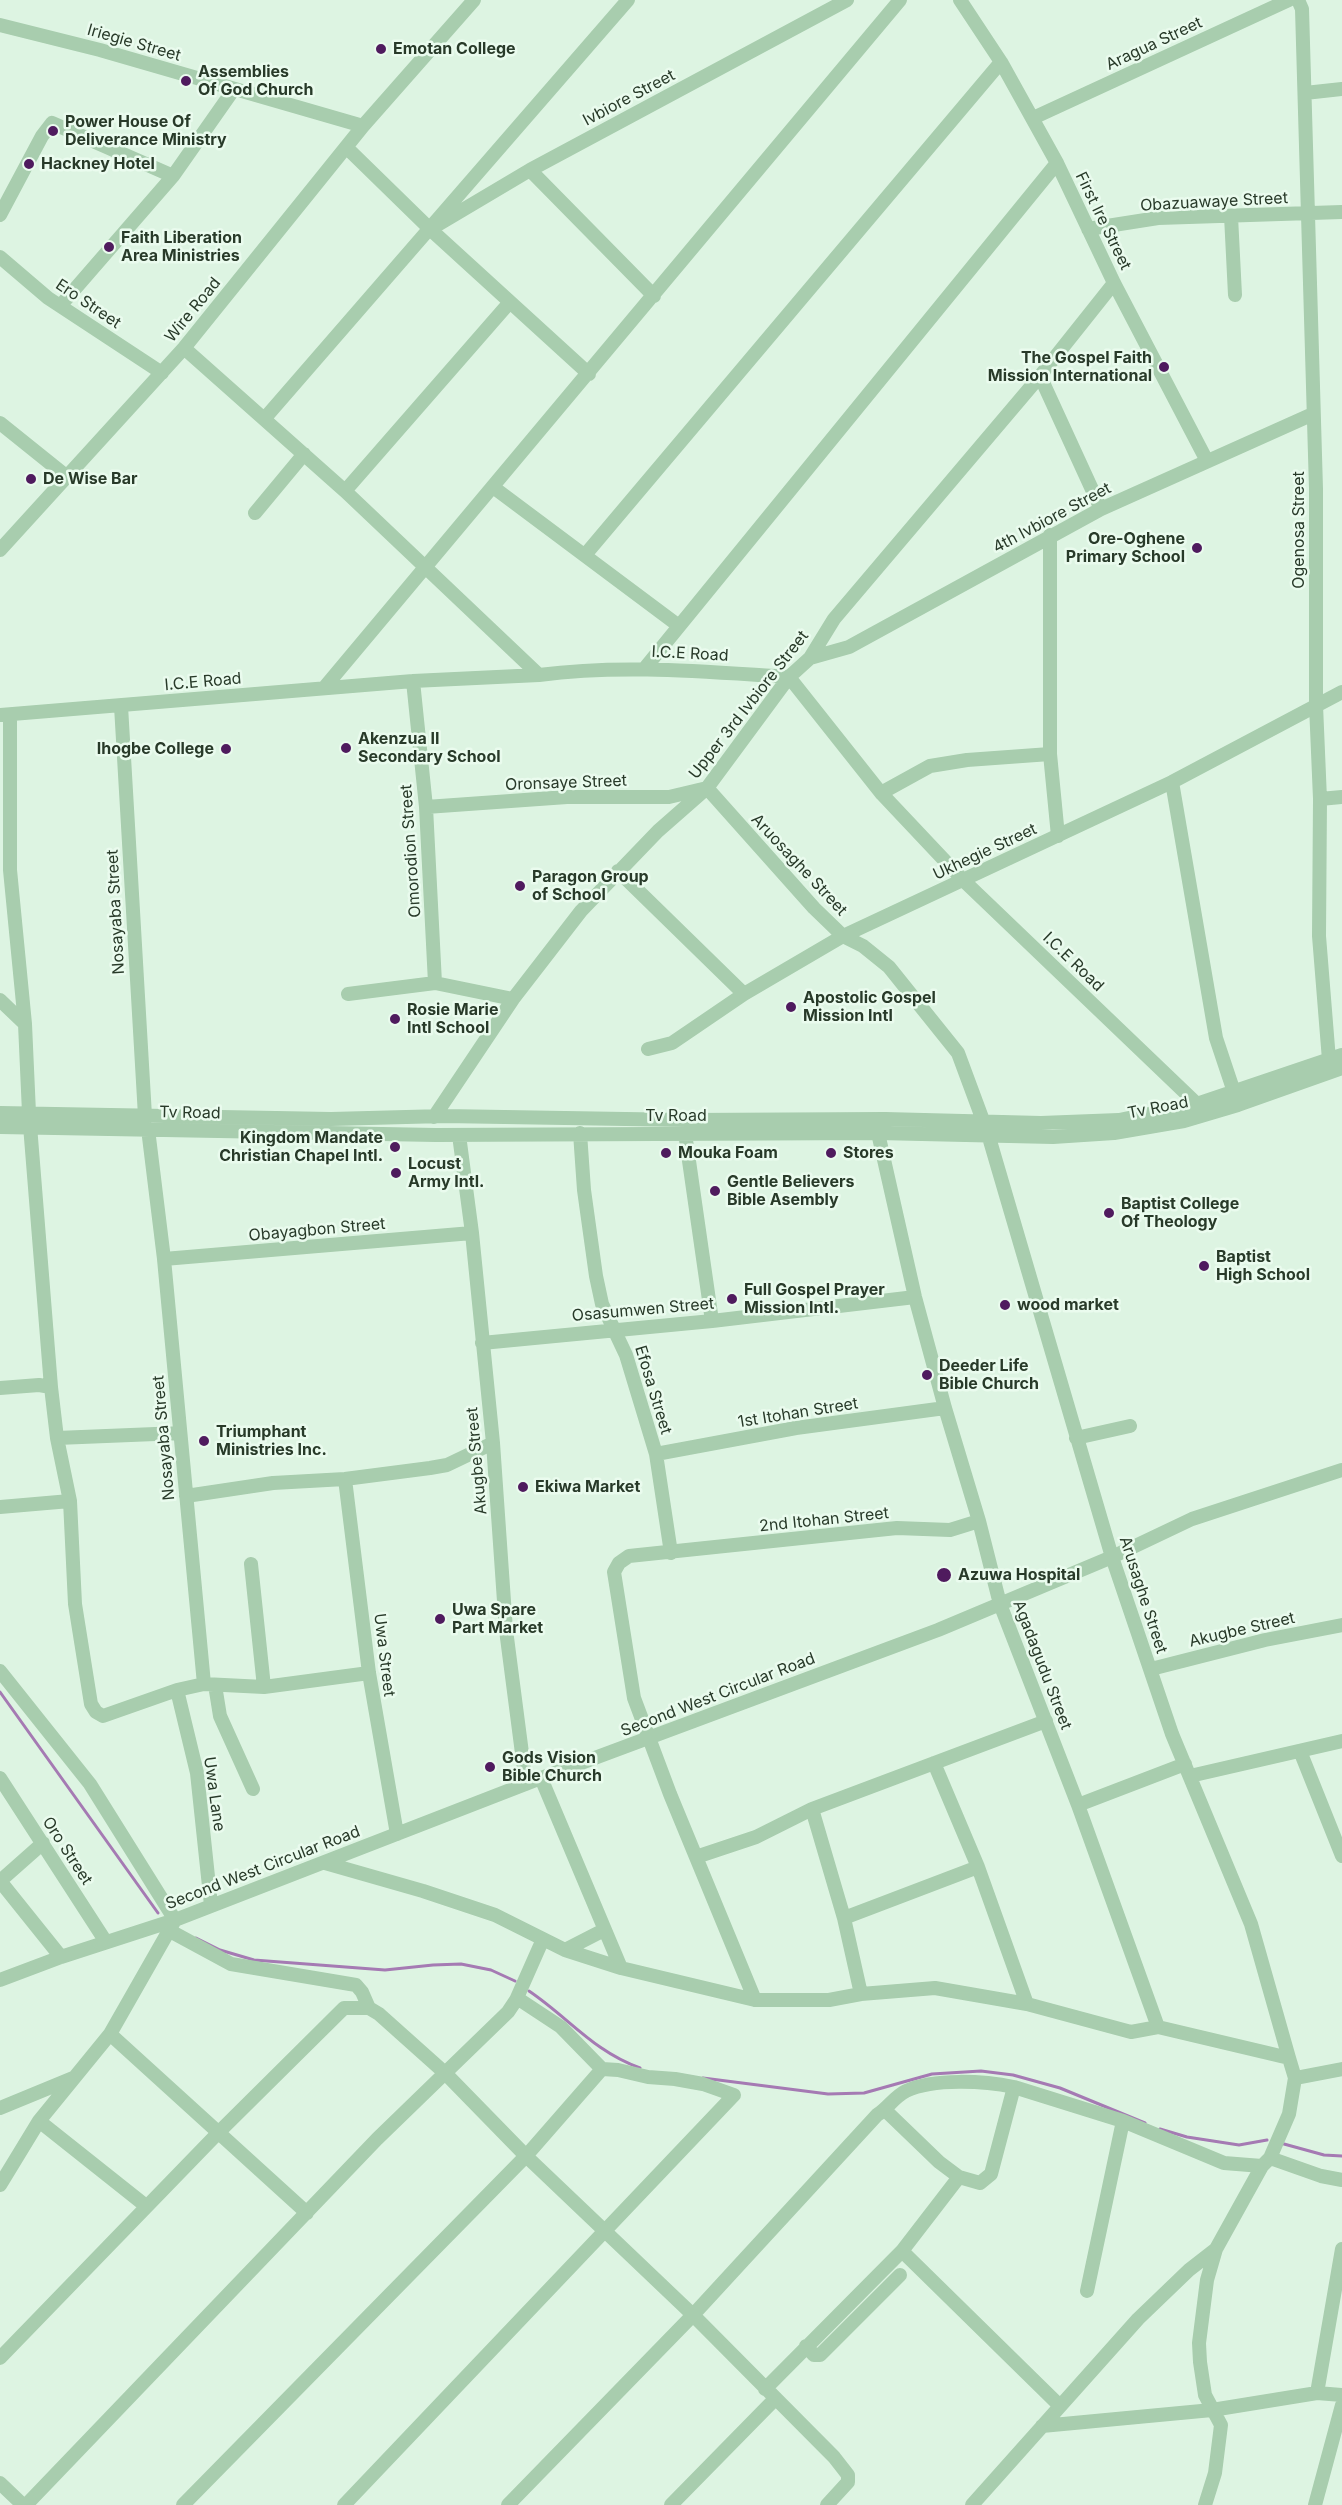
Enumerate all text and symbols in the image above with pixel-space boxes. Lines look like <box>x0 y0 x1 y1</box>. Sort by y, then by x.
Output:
street label: Aragua Street <box>1103 13 1205 75</box>
street label: Iriegie Street <box>85 20 183 66</box>
place label: Emotan College <box>393 39 516 59</box>
marker: Emotan College <box>374 42 388 56</box>
place label: Assemblies Of God Church <box>198 62 313 100</box>
street label: Ivbiore Street <box>580 66 678 130</box>
marker: Assemblies Of God Church <box>179 74 193 88</box>
place label: Power House Of Deliverance Ministry <box>65 112 227 150</box>
marker: Power House Of Deliverance Ministry <box>46 124 60 138</box>
place label: Hackney Hotel <box>41 154 155 174</box>
marker: Hackney Hotel <box>22 157 36 171</box>
street label: First Ire Street <box>1071 169 1135 273</box>
street label: Obazuawaye Street <box>1140 189 1288 215</box>
place label: Faith Liberation Area Ministries <box>121 228 242 266</box>
marker: Faith Liberation Area Ministries <box>102 240 116 254</box>
street label: Wire Road <box>161 274 225 346</box>
street label: Ero Street <box>52 275 124 333</box>
place label: The Gospel Faith Mission International <box>988 348 1152 386</box>
marker: The Gospel Faith Mission International <box>1157 360 1171 374</box>
place label: De Wise Bar <box>43 469 137 489</box>
street label: Ogenosa Street <box>1289 471 1309 589</box>
marker: De Wise Bar <box>24 472 38 486</box>
street label: 4th Ivbiore Street <box>990 479 1114 557</box>
place label: Ore-Oghene Primary School <box>1066 529 1185 567</box>
marker: Ore-Oghene Primary School <box>1190 541 1204 555</box>
street label: Upper 3rd Ivbiore Street <box>685 627 813 783</box>
street label: I.C.E Road <box>651 642 729 666</box>
street label: I.C.E Road <box>164 669 242 695</box>
place label: Akenzua II Secondary School <box>358 729 501 767</box>
place label: Ihogbe College <box>97 739 214 759</box>
marker: Akenzua II Secondary School <box>339 741 353 755</box>
marker: Ihogbe College <box>219 742 233 756</box>
street label: Oronsaye Street <box>505 771 627 795</box>
street label: Omorodion Street <box>397 784 425 918</box>
street label: Aruosaghe Street <box>747 810 851 920</box>
street label: Ukhegie Street <box>930 820 1040 884</box>
street label: Nosayaba Street <box>103 849 129 975</box>
place label: Paragon Group of School <box>532 867 649 905</box>
marker: Paragon Group of School <box>513 879 527 893</box>
street label: I.C.E Road <box>1039 928 1107 996</box>
place label: Apostolic Gospel Mission Intl <box>803 988 936 1026</box>
place label: Rosie Marie Intl School <box>407 1000 498 1038</box>
marker: Apostolic Gospel Mission Intl <box>784 1000 798 1014</box>
marker: Rosie Marie Intl School <box>388 1012 402 1026</box>
street label: Tv Road <box>1126 1093 1190 1123</box>
street label: Tv Road <box>159 1103 221 1123</box>
street label: Tv Road <box>645 1106 707 1126</box>
place label: Kingdom Mandate Christian Chapel Intl. <box>219 1128 383 1166</box>
marker: Kingdom Mandate Christian Chapel Intl. <box>388 1140 402 1154</box>
place label: Mouka Foam <box>678 1143 778 1163</box>
place label: Stores <box>843 1143 894 1163</box>
marker: Mouka Foam <box>659 1146 673 1160</box>
marker: Stores <box>824 1146 838 1160</box>
place label: Locust Army Intl. <box>408 1154 484 1192</box>
marker: Locust Army Intl. <box>389 1166 403 1180</box>
place label: Gentle Believers Bible Asembly <box>727 1172 854 1210</box>
marker: Gentle Believers Bible Asembly <box>708 1184 722 1198</box>
place label: Baptist College Of Theology <box>1121 1194 1239 1232</box>
marker: Baptist College Of Theology <box>1102 1206 1116 1220</box>
street label: Obayagbon Street <box>248 1214 386 1246</box>
place label: Baptist High School <box>1216 1247 1310 1285</box>
marker: Baptist High School <box>1197 1259 1211 1273</box>
place label: Full Gospel Prayer Mission Intl. <box>744 1280 885 1318</box>
marker: Full Gospel Prayer Mission Intl. <box>725 1292 739 1306</box>
street label: Osasumwen Street <box>571 1294 715 1326</box>
place label: wood market <box>1017 1295 1119 1315</box>
marker: wood market <box>998 1298 1012 1312</box>
street label: Efosa Street <box>630 1343 676 1437</box>
place label: Deeder Life Bible Church <box>939 1356 1039 1394</box>
marker: Deeder Life Bible Church <box>920 1368 934 1382</box>
street label: Nosayaba Street <box>149 1375 179 1501</box>
street label: 1st Itohan Street <box>737 1394 859 1432</box>
street label: Akugbe Street <box>463 1406 491 1516</box>
place label: Triumphant Ministries Inc. <box>216 1422 327 1460</box>
marker: Triumphant Ministries Inc. <box>197 1434 211 1448</box>
place label: Ekiwa Market <box>535 1477 640 1497</box>
marker: Ekiwa Market <box>516 1480 530 1494</box>
street label: 2nd Itohan Street <box>758 1504 890 1536</box>
street label: Arusaghe Street <box>1115 1534 1171 1656</box>
place label: Azuwa Hospital <box>958 1565 1080 1585</box>
marker: Azuwa Hospital <box>935 1566 953 1584</box>
street label: Agadagudu Street <box>1009 1598 1075 1732</box>
place label: Uwa Spare Part Market <box>452 1600 543 1638</box>
street label: Akugbe Street <box>1187 1609 1297 1651</box>
street label: Uwa Street <box>369 1612 399 1698</box>
marker: Uwa Spare Part Market <box>433 1612 447 1626</box>
street label: Second West Circular Road <box>618 1649 818 1741</box>
place label: Gods Vision Bible Church <box>502 1748 602 1786</box>
street label: Uwa Lane <box>199 1755 229 1833</box>
marker: Gods Vision Bible Church <box>483 1760 497 1774</box>
street label: Oro Street <box>38 1813 96 1889</box>
street label: Second West Circular Road <box>163 1822 363 1914</box>

